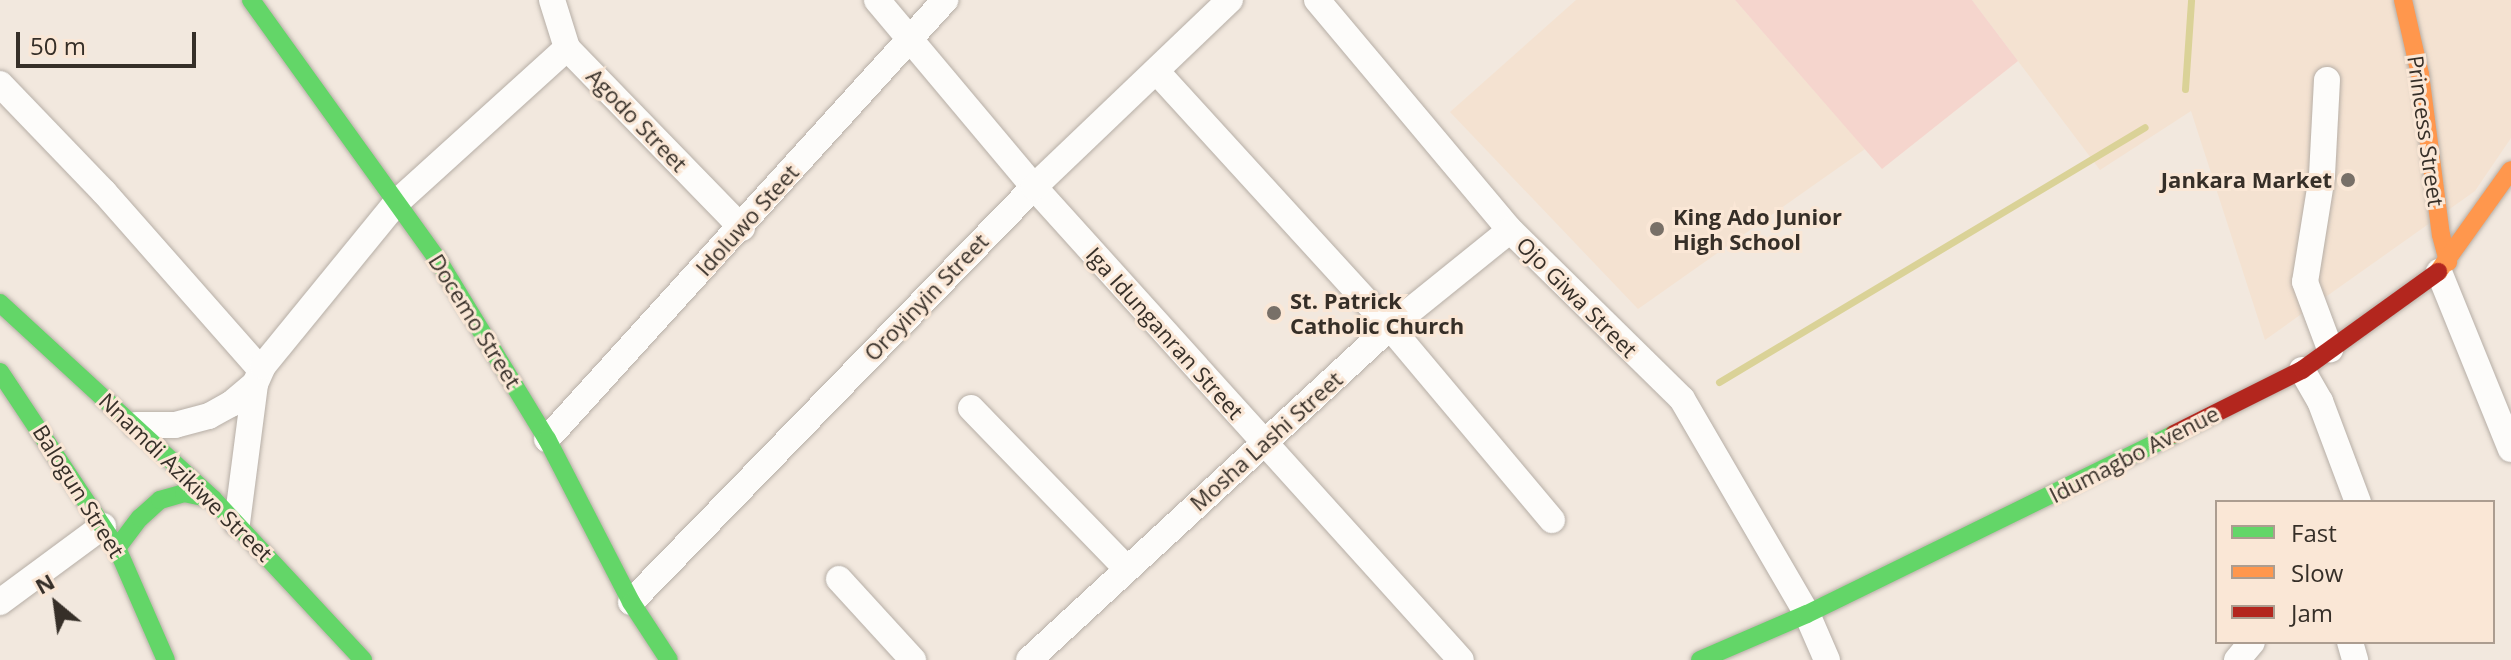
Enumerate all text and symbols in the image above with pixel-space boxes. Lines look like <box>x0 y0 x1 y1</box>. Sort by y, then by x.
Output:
scale bar <box>20 16 200 66</box>
text: 50 m <box>30 29 86 62</box>
street label: Princess Street <box>2402 54 2450 208</box>
street label: Agodo Street <box>581 63 693 177</box>
street label: Idoluwo Steet <box>690 159 804 281</box>
place label: Jankara Market <box>2161 167 2332 193</box>
marker: Jankara Market <box>2339 171 2357 189</box>
place label: King Ado Junior High School <box>1673 203 1842 254</box>
marker: King Ado Junior High School <box>1648 220 1666 238</box>
street label: Oroyinyin Street <box>859 228 993 366</box>
street label: Ojo Giwa Street <box>1511 231 1643 363</box>
street label: Iga Idunganran Street <box>1081 242 1249 424</box>
street label: Docemo Street <box>423 249 527 393</box>
place label: St. Patrick Catholic Church <box>1290 287 1464 338</box>
marker: St. Patrick Catholic Church <box>1265 304 1283 322</box>
street label: Mosha Lashi Street <box>1185 366 1347 516</box>
street label: Nnamdi Azikiwe Street <box>94 387 278 567</box>
street label: Idumagbo Avenue <box>2045 400 2223 508</box>
street label: Balogun Street <box>28 420 130 562</box>
legend <box>2215 500 2495 644</box>
text: Fast <box>2291 516 2337 549</box>
text: Slow <box>2291 556 2343 589</box>
north arrow <box>16 564 96 644</box>
text: N <box>29 566 59 600</box>
text: Jam <box>2291 596 2333 629</box>

